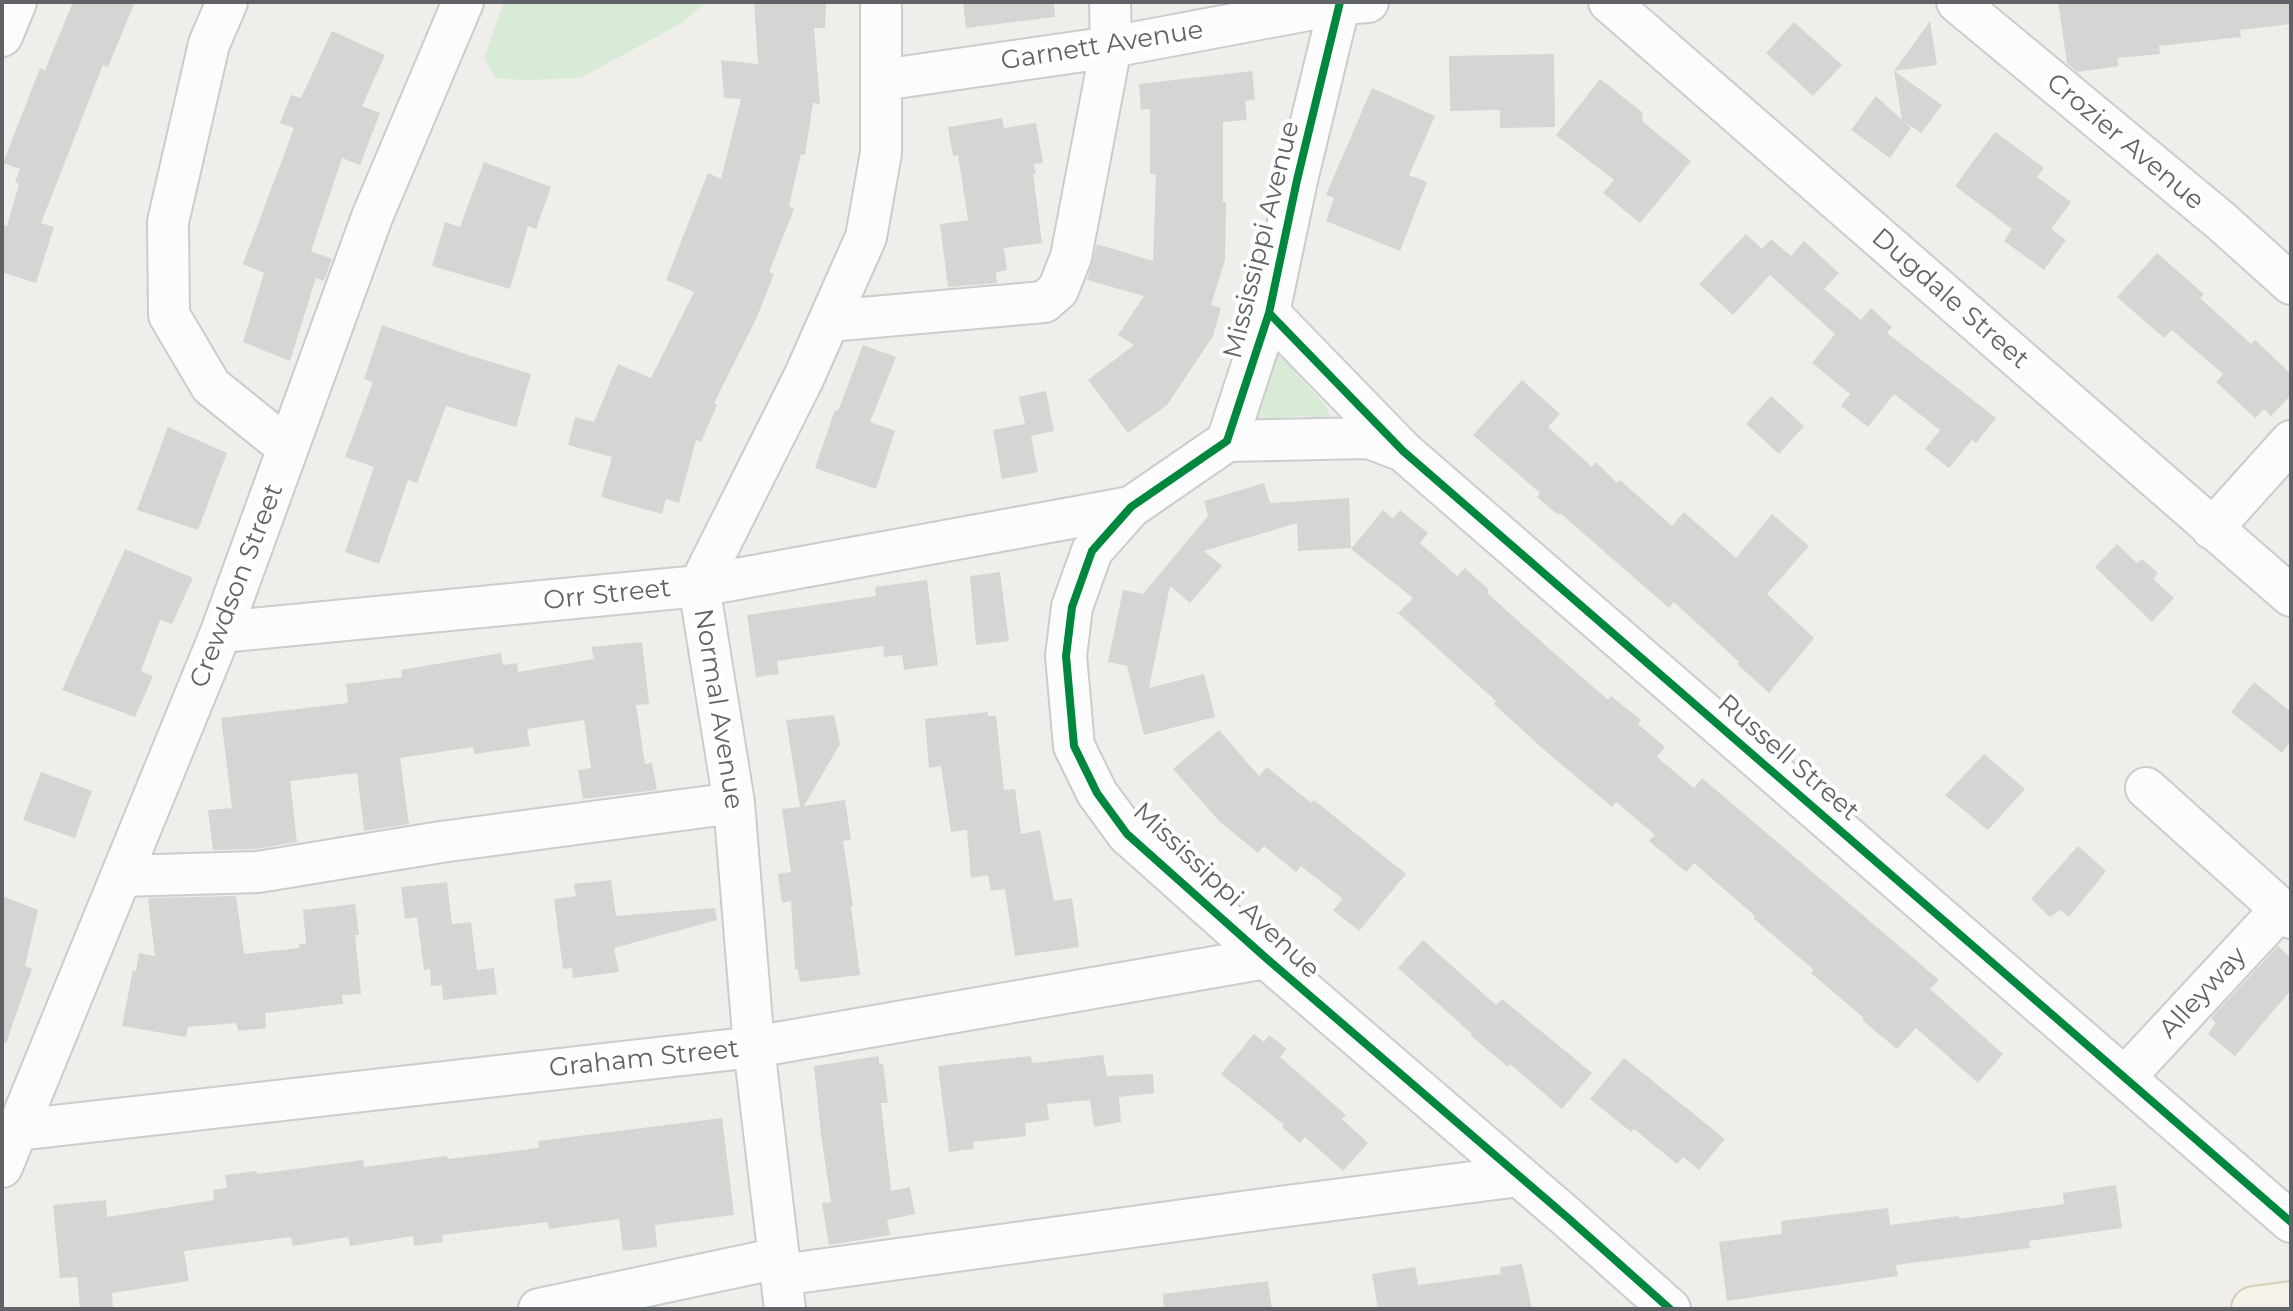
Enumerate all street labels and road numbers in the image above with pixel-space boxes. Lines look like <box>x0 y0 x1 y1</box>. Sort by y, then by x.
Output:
street label: Garnett Avenue <box>999 15 1205 77</box>
street label: Crozier Avenue <box>2040 67 2210 217</box>
street label: Mississippi Avenue <box>1217 118 1307 362</box>
street label: Dugdale Street <box>1865 222 2035 376</box>
street label: Crewdson Street <box>184 480 290 692</box>
street label: Orr Street <box>542 573 672 617</box>
street label: Normal Avenue <box>687 607 749 811</box>
street label: Russell Street <box>1711 688 1865 828</box>
street label: Mississippi Avenue <box>1126 796 1326 986</box>
street label: Alleyway <box>2153 941 2253 1045</box>
street label: Graham Street <box>548 1034 740 1084</box>

